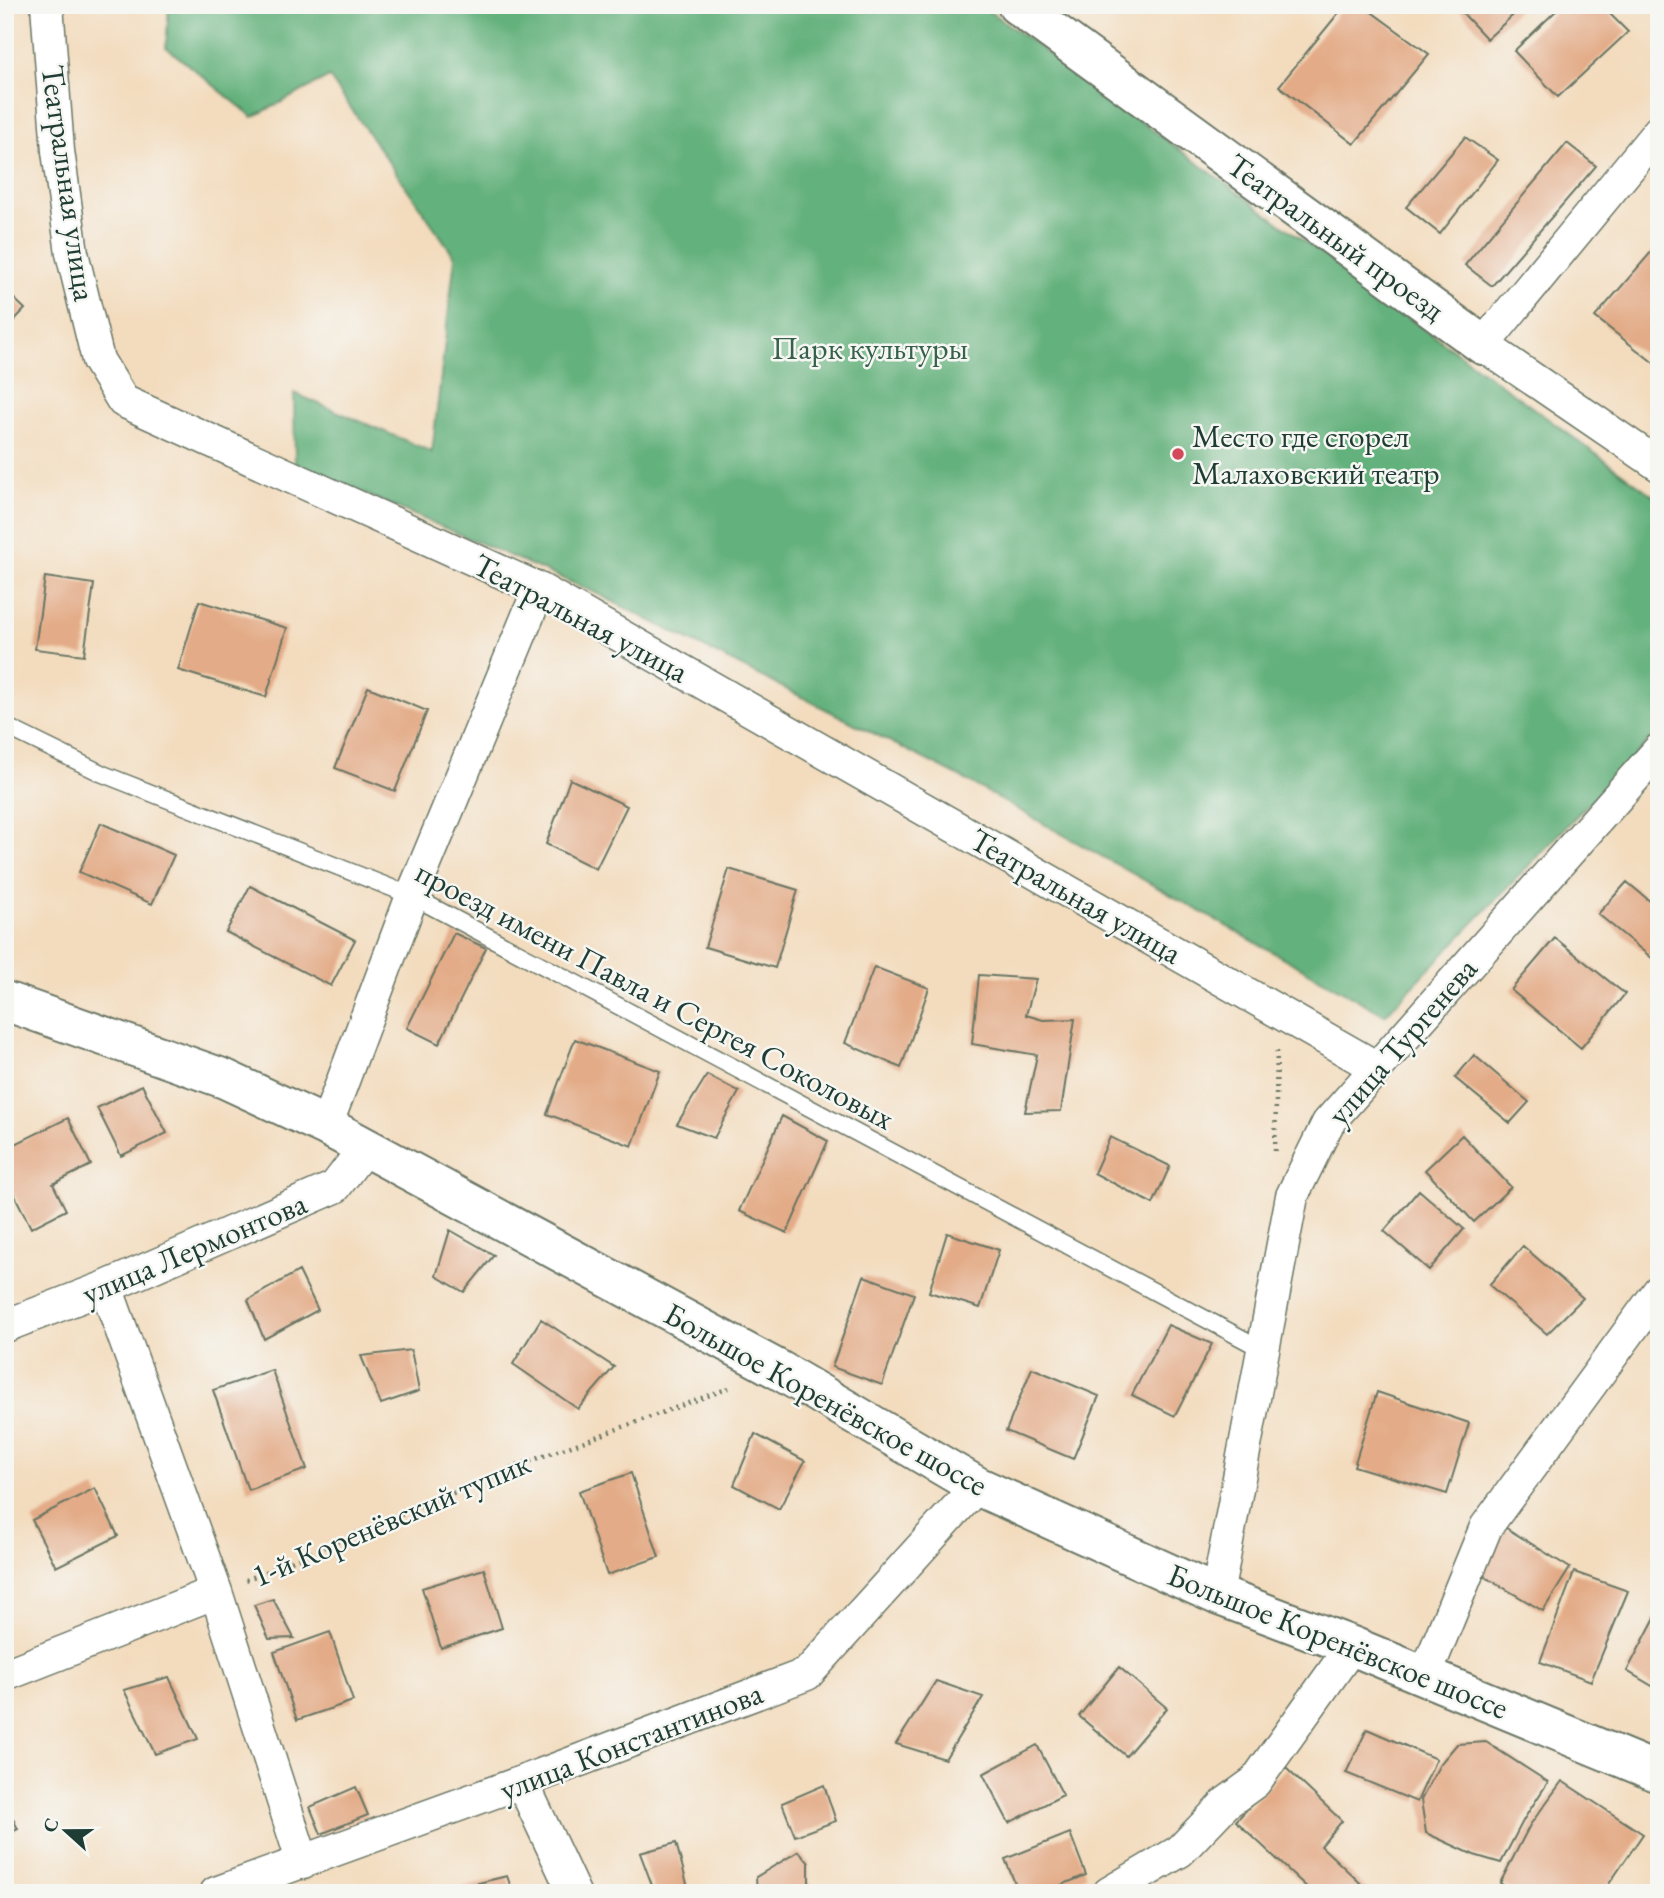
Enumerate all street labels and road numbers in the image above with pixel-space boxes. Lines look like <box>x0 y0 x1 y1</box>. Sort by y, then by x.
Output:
street label: Театральная улица <box>32 62 106 304</box>
street label: Театральный проезд <box>1219 144 1454 331</box>
street label: Театральная улица <box>466 544 696 692</box>
street label: Театральная улица <box>962 818 1190 974</box>
street label: проезд имени Павла и Сергея Соколовых <box>409 851 902 1139</box>
street label: улица Тургенева <box>1318 948 1487 1134</box>
street label: улица Лермонтова <box>75 1182 313 1314</box>
street label: Большое Коренёвское шоссе <box>657 1292 995 1506</box>
street label: 1-й Коренёвский тупик <box>245 1441 537 1597</box>
street label: Большое Коренёвское шоссе <box>1161 1553 1515 1729</box>
street label: улица Константинова <box>493 1671 769 1811</box>

